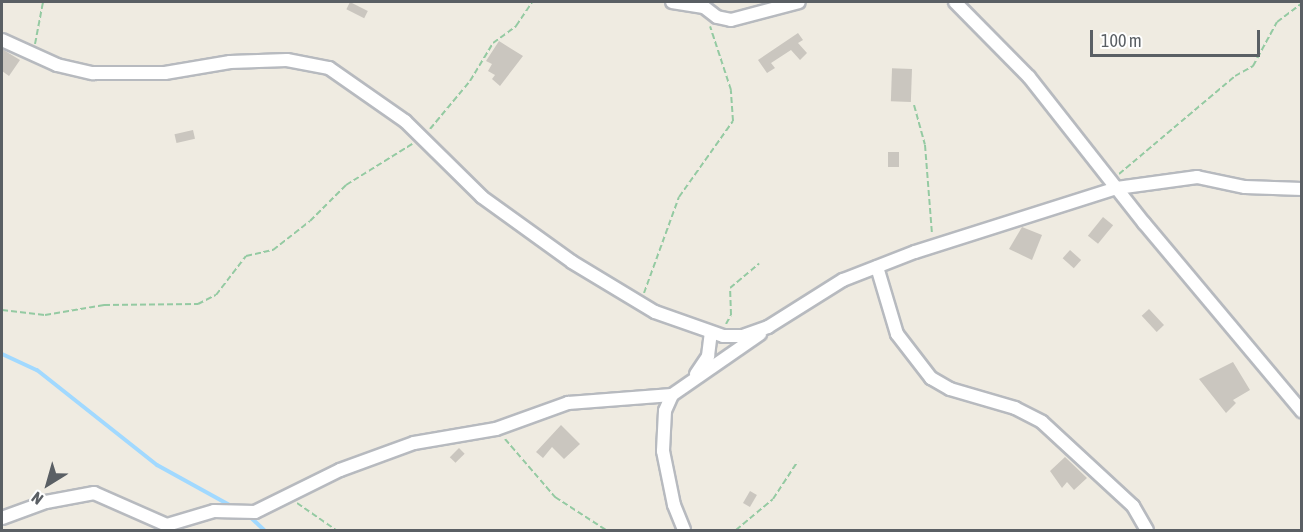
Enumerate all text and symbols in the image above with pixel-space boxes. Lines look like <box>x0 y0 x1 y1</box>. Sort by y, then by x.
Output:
scale bar <box>1093 18 1262 56</box>
text: 100 m <box>1101 30 1142 51</box>
north arrow <box>18 454 78 514</box>
text: N <box>28 488 46 508</box>

